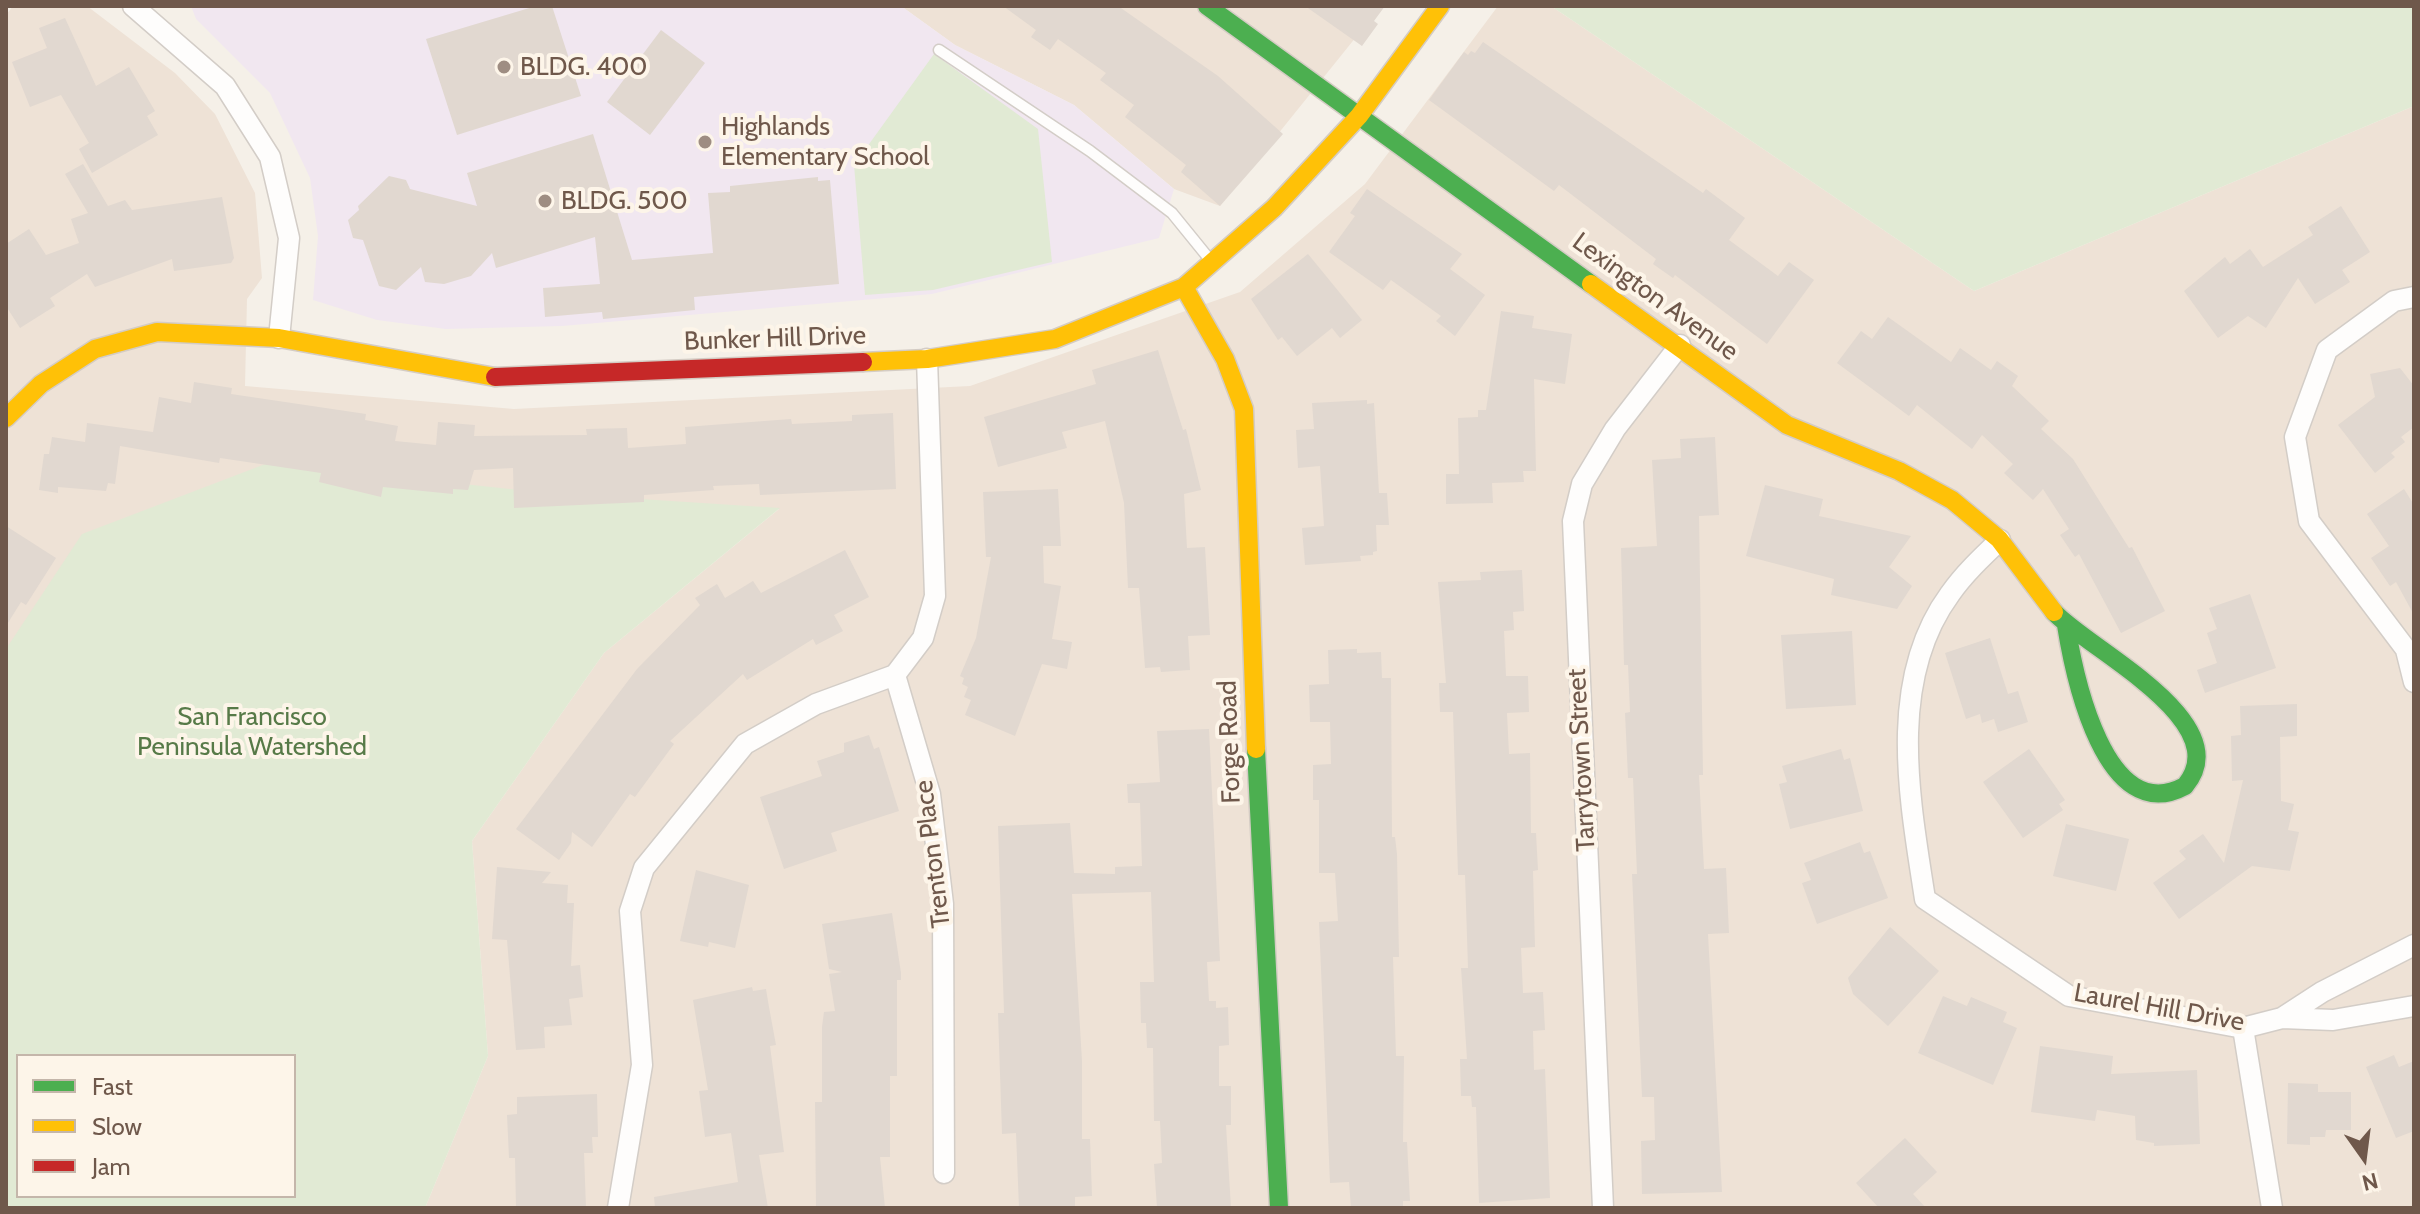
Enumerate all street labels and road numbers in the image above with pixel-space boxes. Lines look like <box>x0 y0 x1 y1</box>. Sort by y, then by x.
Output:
street label: Lexington Avenue <box>1566 226 1744 368</box>
street label: Bunker Hill Drive <box>683 320 867 358</box>
street label: Tarrytown Street <box>1562 668 1602 852</box>
street label: Forge Road <box>1212 680 1248 804</box>
street label: Trenton Place <box>908 778 958 930</box>
street label: Laurel Hill Drive <box>2071 978 2247 1038</box>

